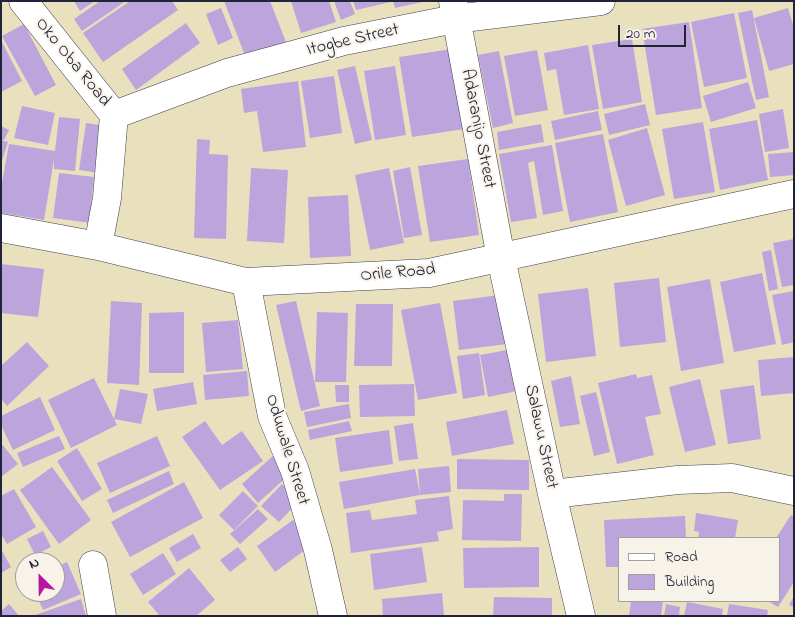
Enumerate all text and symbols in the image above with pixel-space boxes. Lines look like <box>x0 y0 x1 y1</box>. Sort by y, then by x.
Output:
street label: Oko Oba Road <box>30 14 114 112</box>
scale bar <box>620 15 688 47</box>
street label: Itogbe Street <box>305 20 401 62</box>
text: 20 m <box>626 23 655 45</box>
street label: Adaranijo Street <box>455 67 499 191</box>
street label: Orile Road <box>360 260 436 288</box>
street label: Salawu Street <box>518 383 562 491</box>
street label: Oduwale Street <box>259 392 313 508</box>
legend <box>618 537 780 602</box>
text: Road <box>665 546 698 568</box>
north arrow <box>15 552 65 602</box>
text: N <box>26 552 43 575</box>
text: Building <box>665 571 714 593</box>

